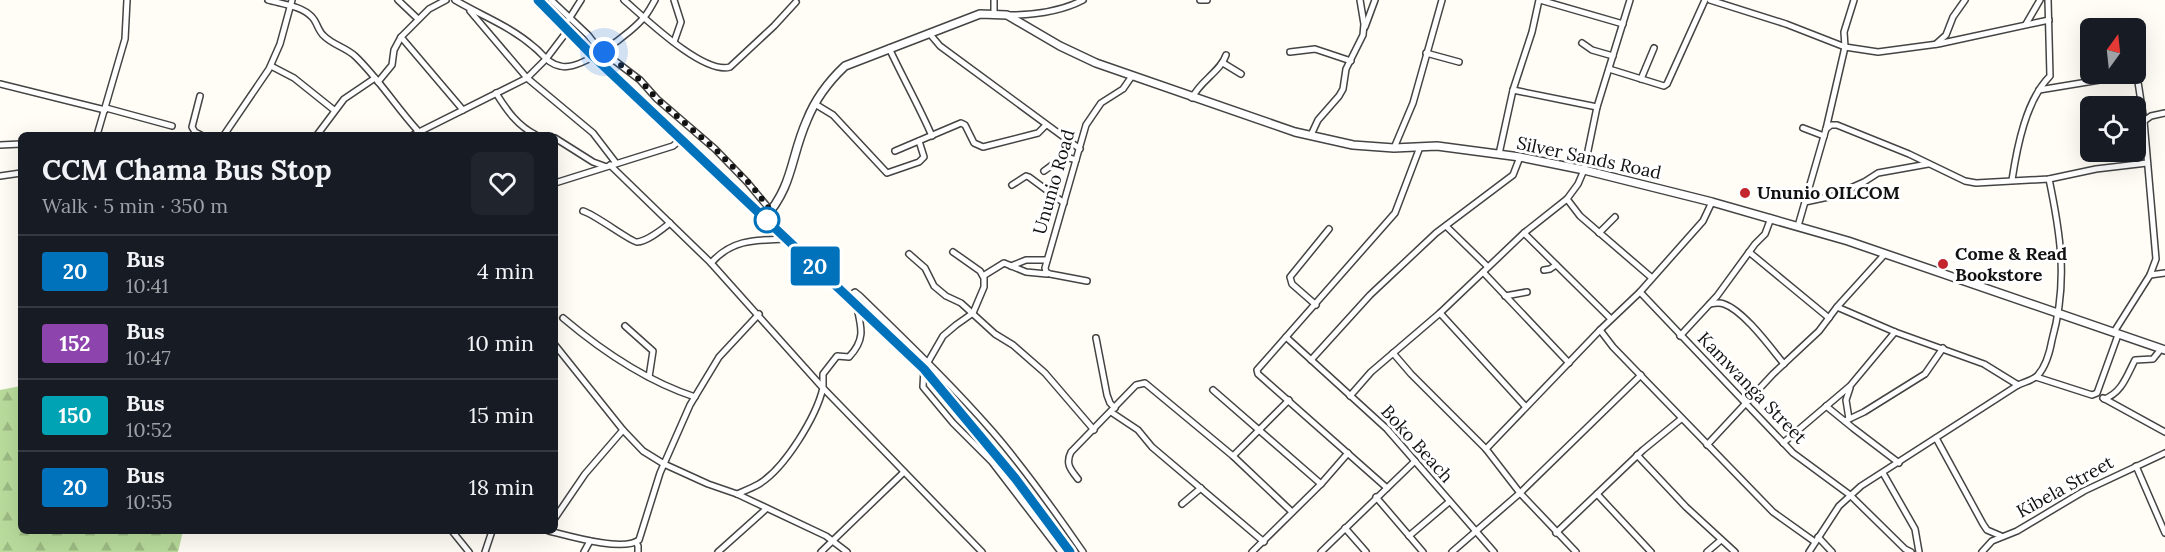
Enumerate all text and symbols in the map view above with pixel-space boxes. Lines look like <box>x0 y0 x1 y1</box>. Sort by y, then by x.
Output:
north arrow <box>2080 18 2146 84</box>
map controls <box>2080 18 2146 162</box>
your location <box>589 37 619 67</box>
button: locate <box>2080 96 2146 162</box>
street label: Ununio Road <box>1028 126 1080 237</box>
street label: Silver Sands Road <box>1515 131 1664 184</box>
text: CCM Chama Bus Stop <box>42 152 332 188</box>
button: heart <box>471 152 534 215</box>
place label: Ununio OILCOM <box>1757 181 1900 204</box>
marker: Ununio OILCOM <box>1738 186 1752 200</box>
text: Walk · 5 min · 350 m <box>42 193 228 218</box>
unlabelled marker <box>754 207 780 233</box>
place label: Come & Read Bookstore <box>1955 242 2068 286</box>
text: Bus <box>126 245 165 273</box>
line badge: 20 <box>788 246 842 286</box>
text: 20 <box>803 253 827 280</box>
text: 4 min <box>477 257 534 285</box>
marker: Come & Read Bookstore <box>1936 257 1950 271</box>
text: 20 <box>63 258 87 285</box>
text: 10:41 <box>126 273 169 298</box>
text: Bus <box>126 317 165 345</box>
street label: Kamwanga Street <box>1693 327 1812 449</box>
text: 10 min <box>467 329 534 357</box>
text: 152 <box>59 330 91 357</box>
text: 10:47 <box>126 345 171 370</box>
text: Bus <box>126 389 165 417</box>
street label: Boko Beach <box>1376 400 1459 488</box>
text: 15 min <box>469 401 534 429</box>
text: 150 <box>58 402 92 429</box>
text: 10:52 <box>126 417 172 442</box>
street label: Kibela Street <box>2012 450 2117 523</box>
text: Bus <box>126 461 165 489</box>
text: 18 min <box>469 473 534 501</box>
text: 20 <box>63 474 87 501</box>
text: 10:55 <box>126 489 173 514</box>

